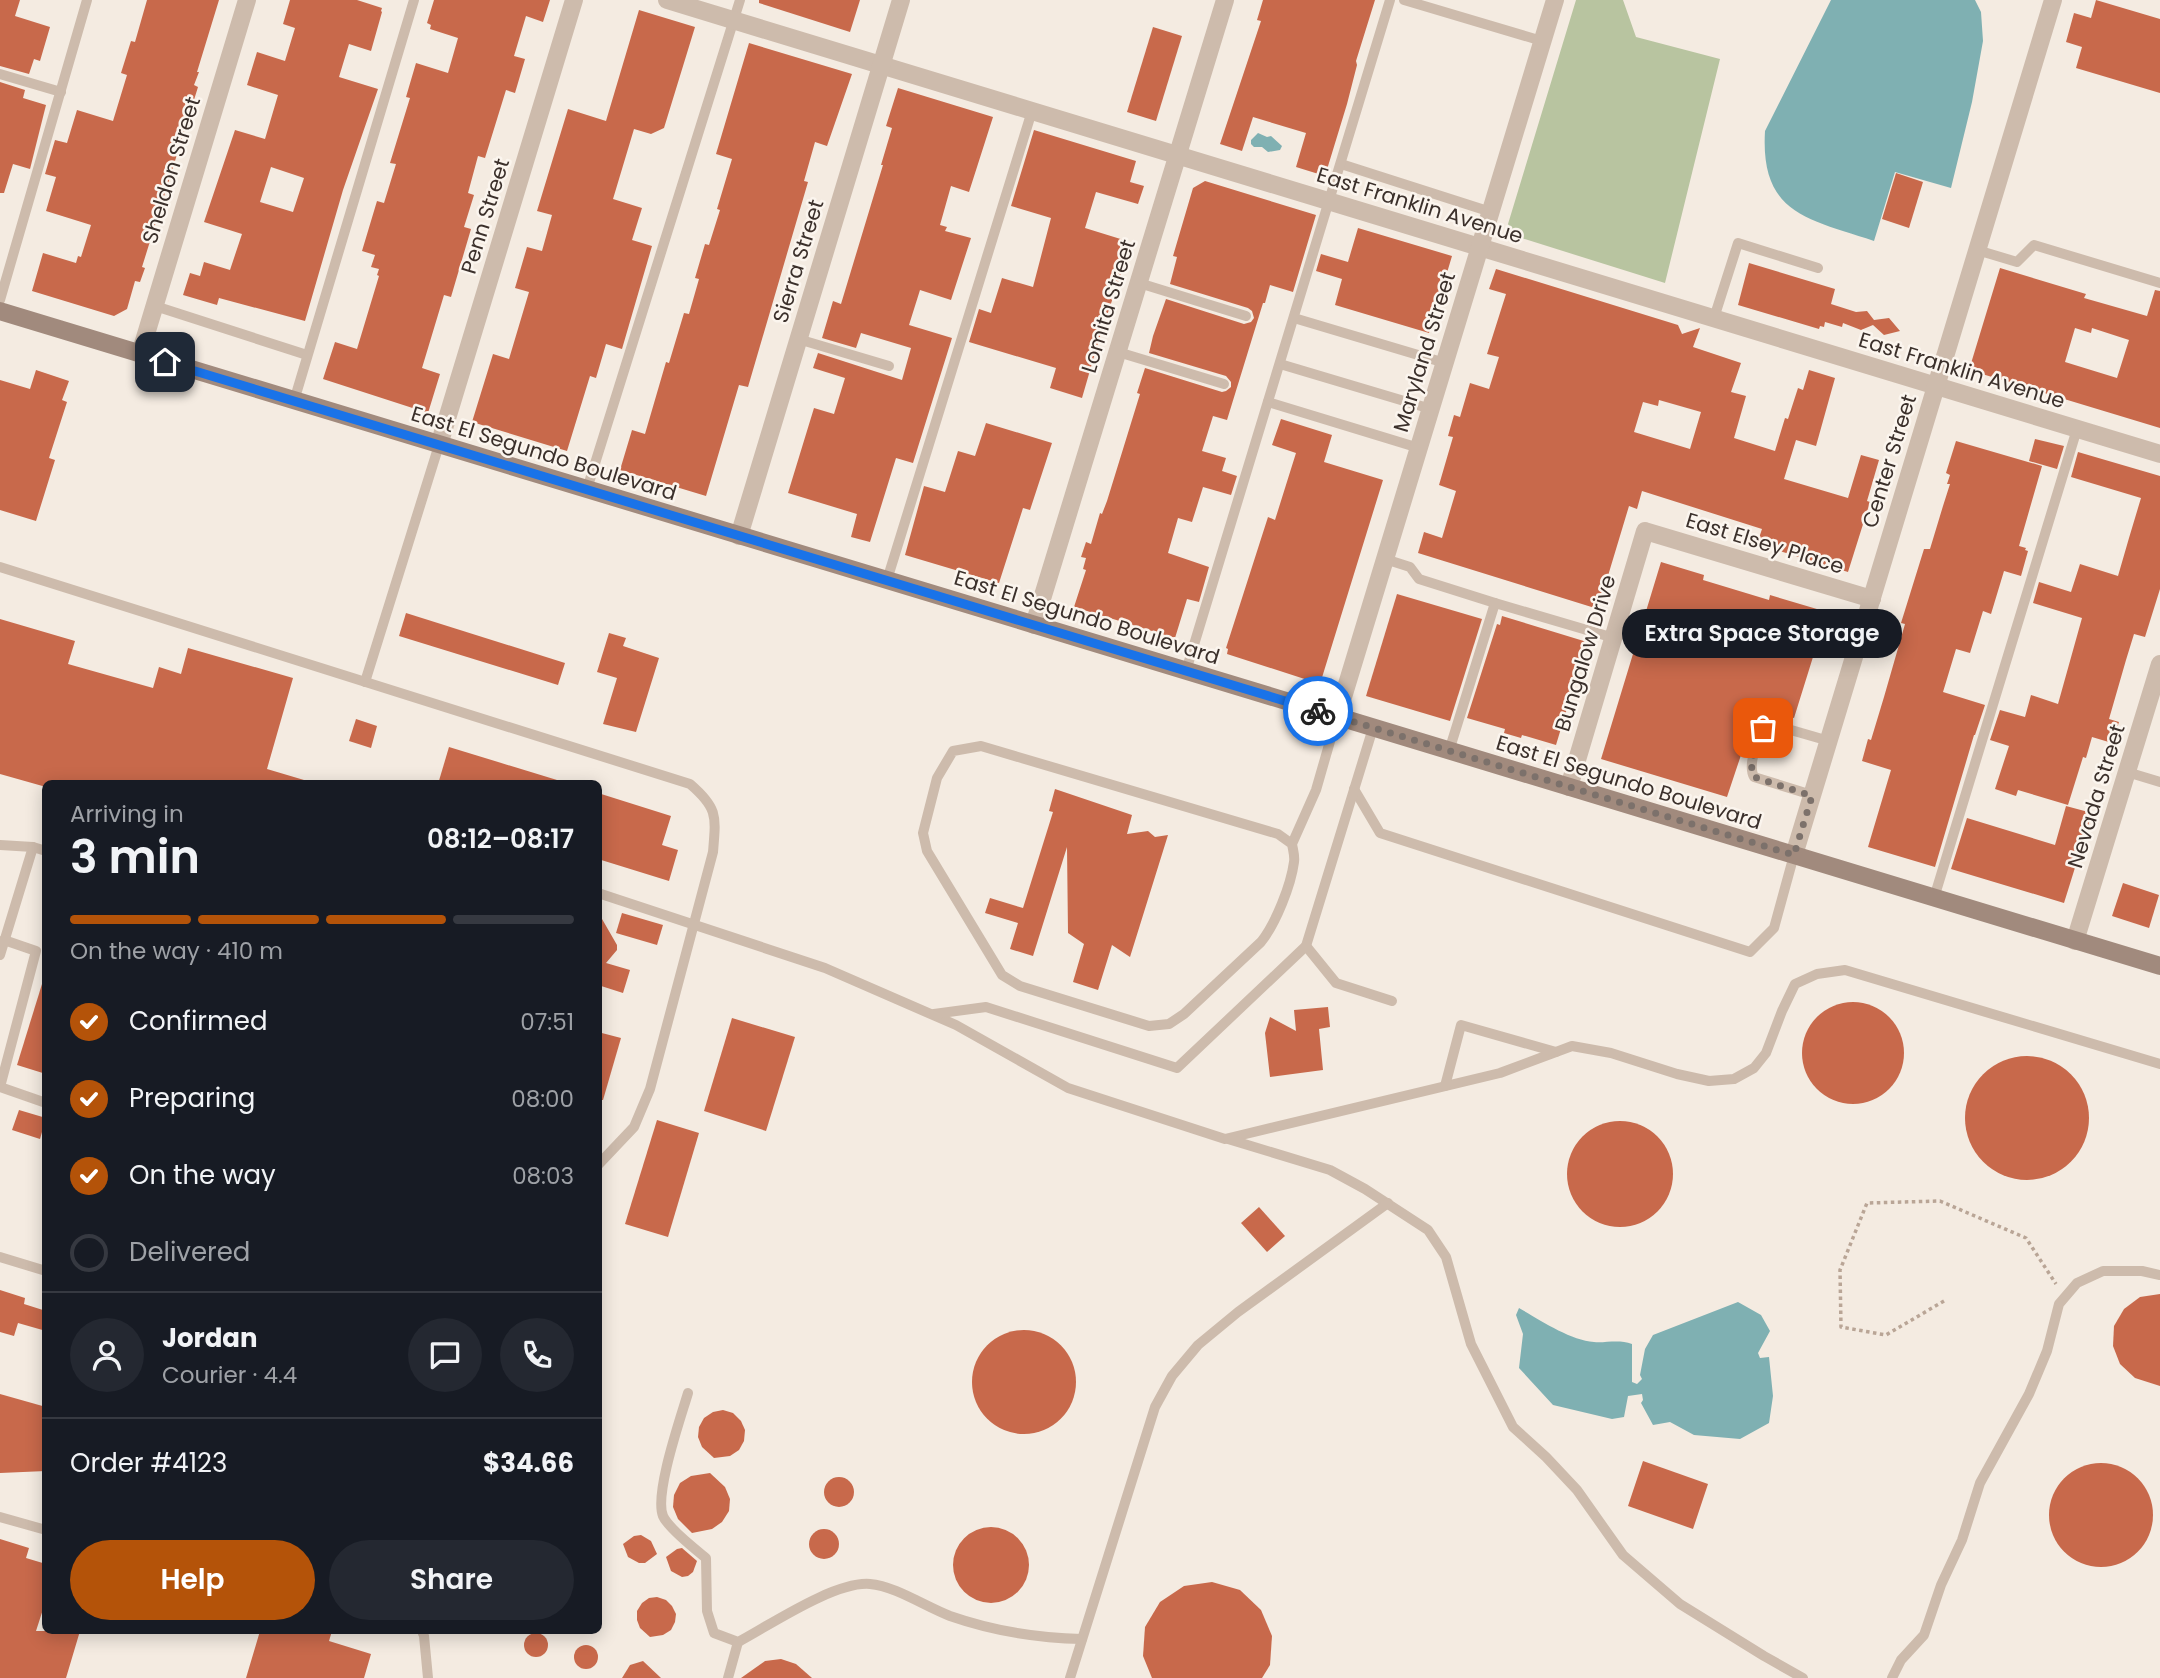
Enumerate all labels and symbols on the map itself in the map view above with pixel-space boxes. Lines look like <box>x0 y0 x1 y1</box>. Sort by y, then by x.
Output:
street label: Sheldon Street <box>135 93 207 247</box>
street label: Penn Street <box>454 155 516 277</box>
street label: East Franklin Avenue <box>1313 160 1527 250</box>
street label: Sierra Street <box>765 196 831 326</box>
street label: Lomita Street <box>1074 236 1142 376</box>
street label: Maryland Street <box>1386 268 1462 436</box>
street label: East Franklin Avenue <box>1855 325 2069 415</box>
pin <box>135 332 195 392</box>
street label: Center Street <box>1855 391 1923 531</box>
street label: East El Segundo Boulevard <box>408 399 680 507</box>
street label: East Elsey Place <box>1682 505 1848 581</box>
street label: East El Segundo Boulevard <box>951 563 1223 671</box>
street label: Bungalow Drive <box>1547 571 1623 735</box>
callout: Extra Space Storage <box>1623 609 1903 658</box>
courier <box>1283 676 1353 746</box>
pin <box>1733 698 1793 758</box>
street label: Nevada Street <box>2060 720 2132 872</box>
street label: East El Segundo Boulevard <box>1493 728 1765 836</box>

